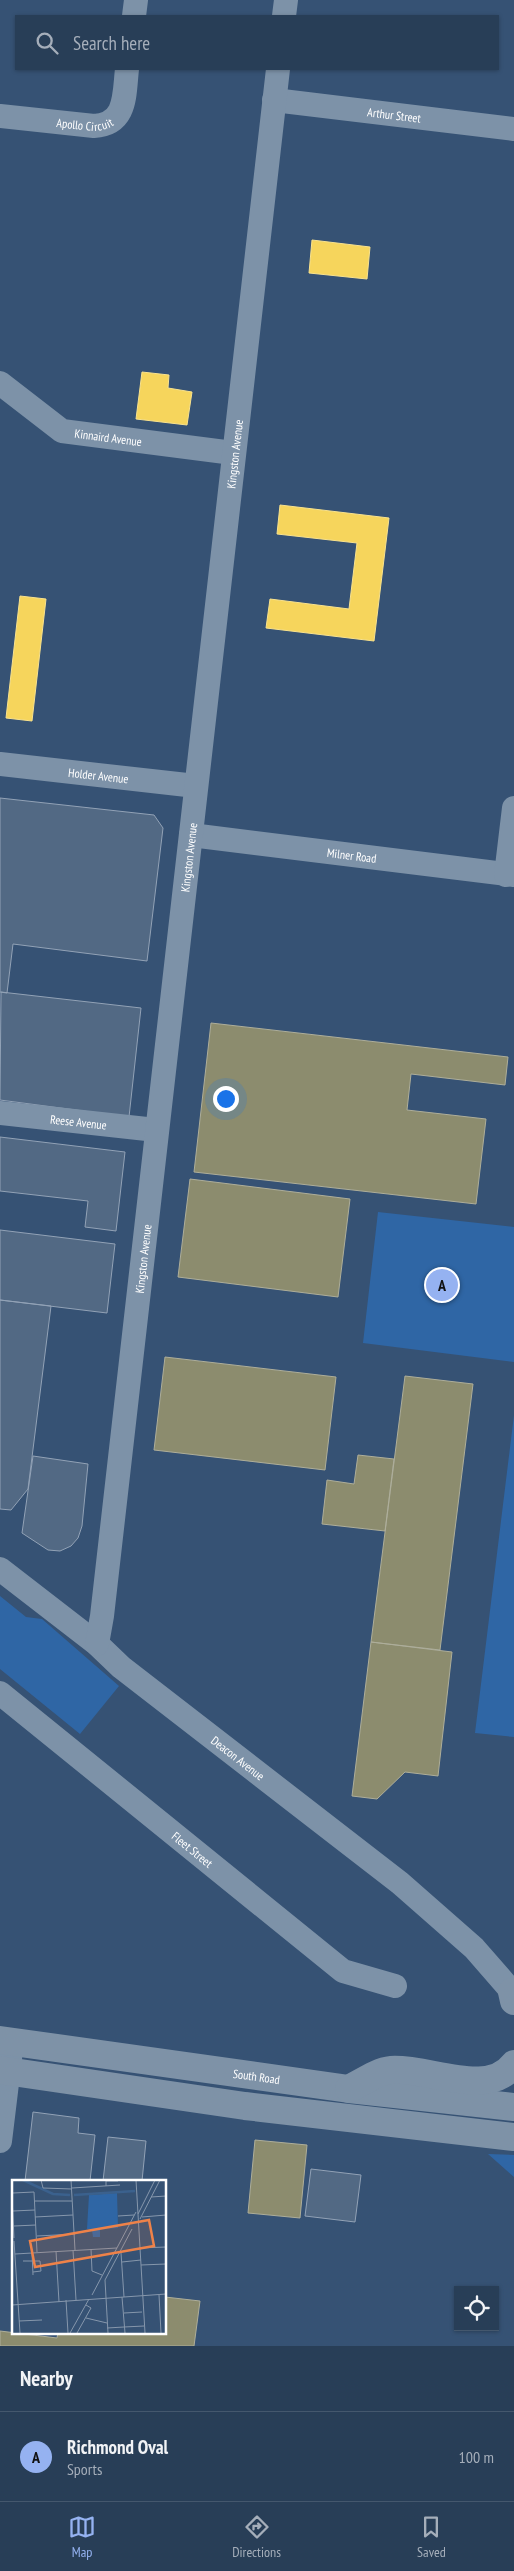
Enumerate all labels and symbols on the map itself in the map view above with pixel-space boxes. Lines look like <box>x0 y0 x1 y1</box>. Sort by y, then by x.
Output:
street label: Arthur Street <box>367 104 422 125</box>
street label: Apollo Circuit <box>56 114 116 133</box>
street label: Kingston Avenue <box>223 419 246 489</box>
street label: Kinnaird Avenue <box>74 425 143 449</box>
street label: Holder Avenue <box>67 764 129 786</box>
street label: Kingston Avenue <box>177 822 200 893</box>
street label: Milner Road <box>326 844 377 865</box>
your location <box>213 1086 239 1112</box>
street label: Reese Avenue <box>49 1111 108 1132</box>
street label: Kingston Avenue <box>131 1223 154 1294</box>
pin: A <box>426 1266 458 1304</box>
street label: Deacon Avenue <box>209 1732 268 1783</box>
street label: Fleet Street <box>169 1828 217 1871</box>
street label: South Road <box>232 2065 281 2087</box>
inset map <box>12 2180 166 2334</box>

